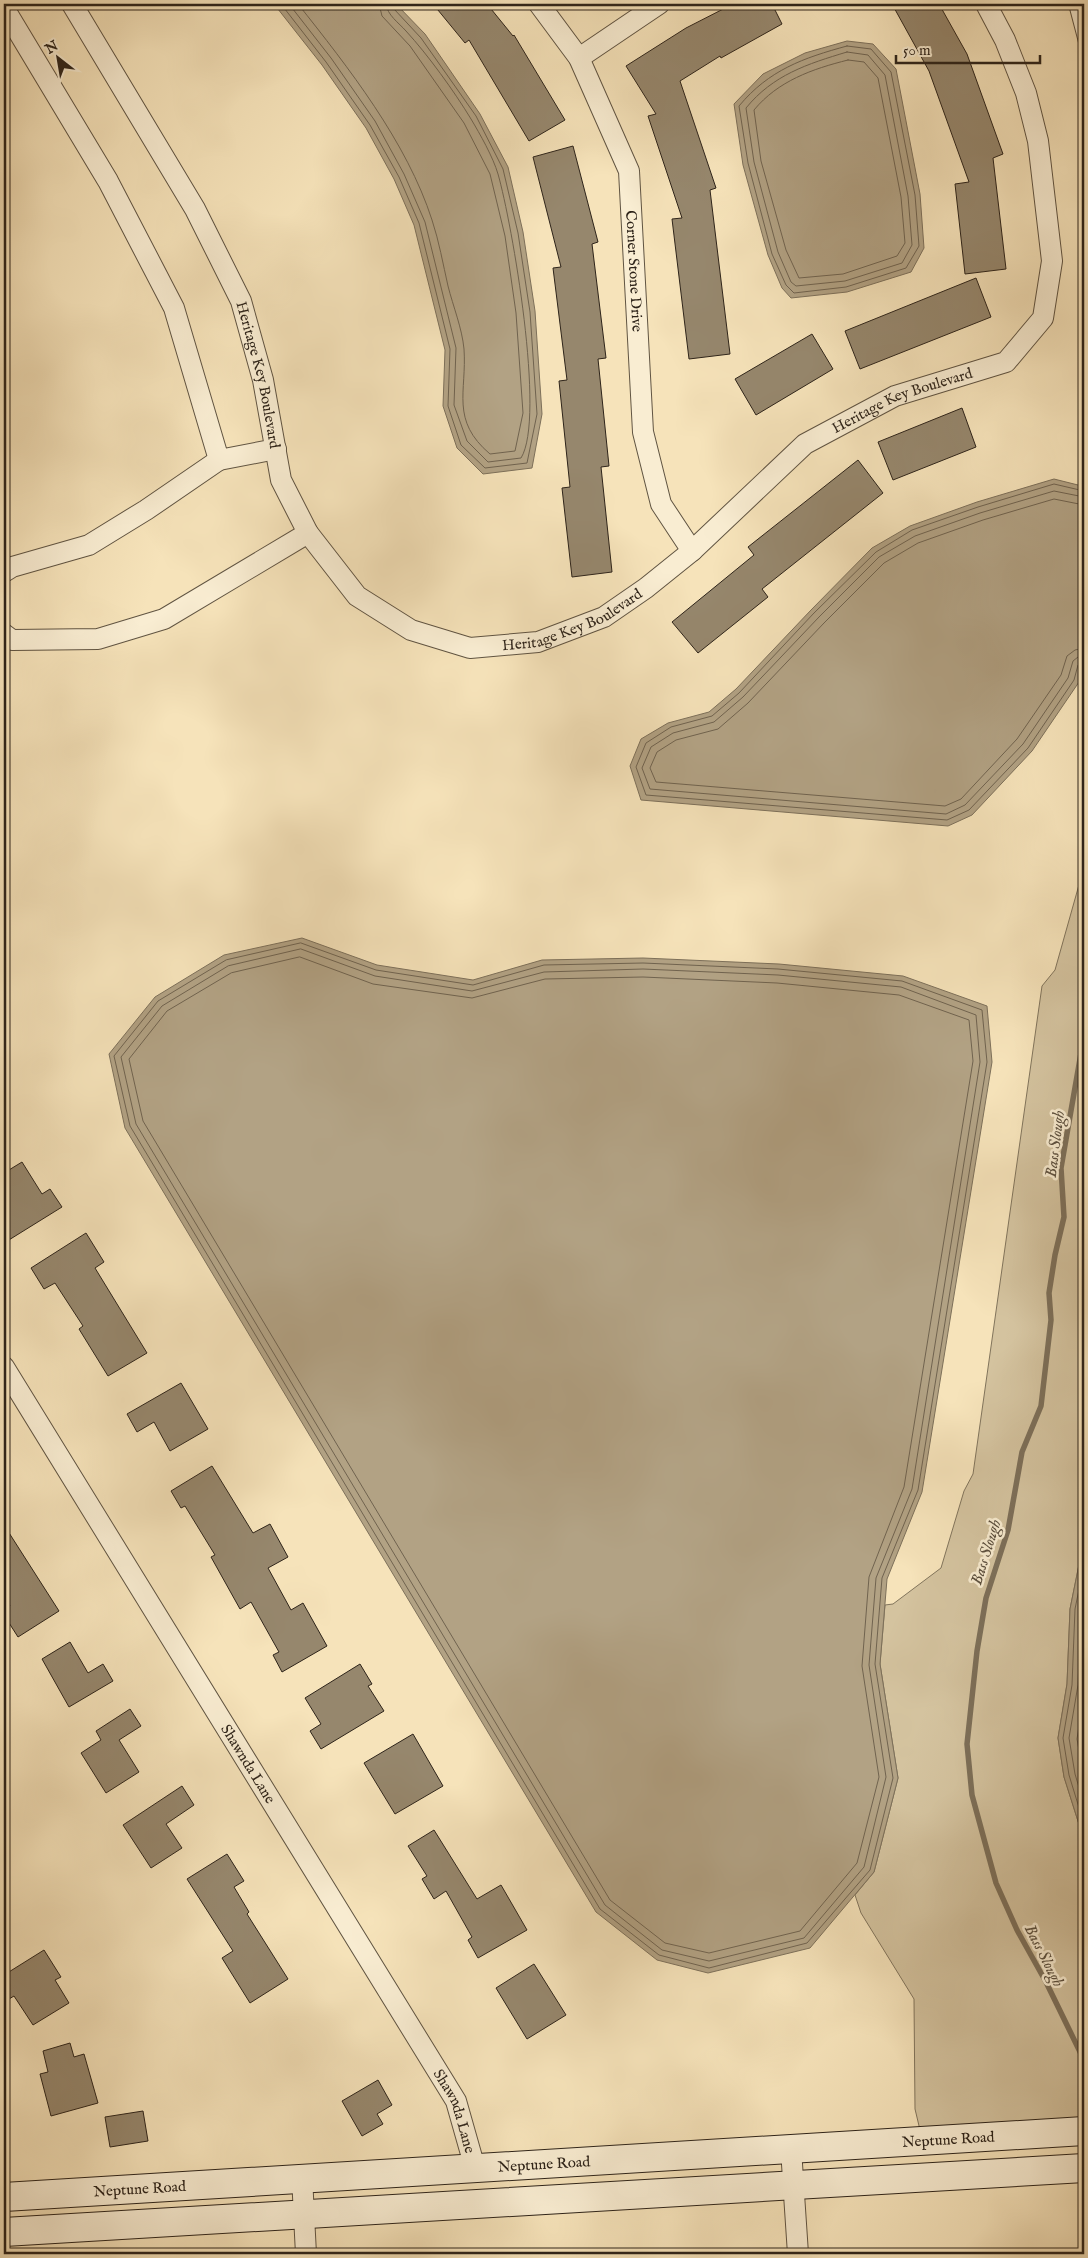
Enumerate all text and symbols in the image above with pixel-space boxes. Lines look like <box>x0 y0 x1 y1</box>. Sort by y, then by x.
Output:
north arrow <box>32 32 82 82</box>
scale bar <box>896 32 1039 64</box>
text: N <box>41 37 62 59</box>
text: 50 m <box>903 41 931 60</box>
street label: Corner Stone Drive <box>621 210 647 333</box>
street label: Heritage Key Boulevard <box>232 299 284 451</box>
street label: Heritage Key Boulevard <box>829 364 976 438</box>
street label: Heritage Key Boulevard <box>501 584 647 655</box>
water label: Bass Slough <box>1042 1109 1070 1179</box>
water label: Bass Slough <box>967 1517 1006 1588</box>
street label: Shawnda Lane <box>216 1721 280 1807</box>
water label: Bass Slough <box>1019 1921 1068 1991</box>
street label: Shawnda Lane <box>429 2066 479 2156</box>
street label: Neptune Road <box>901 2127 996 2152</box>
street label: Neptune Road <box>497 2152 592 2177</box>
street label: Neptune Road <box>93 2177 188 2202</box>

